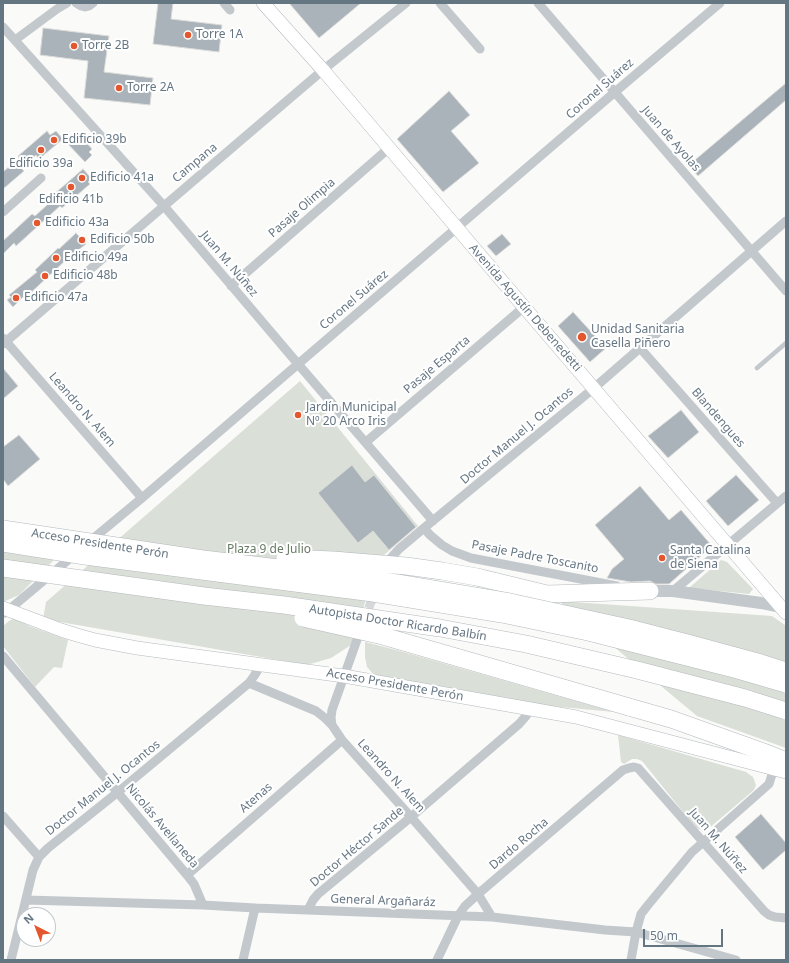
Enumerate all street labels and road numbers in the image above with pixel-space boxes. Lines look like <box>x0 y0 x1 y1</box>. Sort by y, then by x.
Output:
street label: Coronel Suárez <box>563 56 637 122</box>
street label: Juan de Ayolas <box>639 103 703 175</box>
street label: Campana <box>170 140 220 186</box>
street label: Pasaje Olimpia <box>266 175 338 241</box>
street label: Juan M. Núñez <box>197 228 261 300</box>
street label: Avenida Agustín Debenedetti <box>466 241 584 375</box>
street label: Coronel Suárez <box>317 267 391 333</box>
street label: Pasaje Esparta <box>401 333 473 397</box>
street label: Leandro N. Alem <box>46 370 118 450</box>
street label: Doctor Manuel J. Ocantos <box>458 384 576 488</box>
street label: Blandengues <box>688 385 748 451</box>
street label: Acceso Presidente Perón <box>30 526 170 562</box>
street label: Pasaje Padre Toscanito <box>470 538 600 576</box>
street label: Autopista Doctor Ricardo Balbín <box>308 602 488 644</box>
street label: Acceso Presidente Perón <box>325 666 465 704</box>
street label: Leandro N. Alem <box>354 736 428 816</box>
street label: Doctor Manuel J. Ocantos <box>43 737 163 839</box>
street label: Atenas <box>237 780 275 816</box>
street label: Nicolás Avellaneda <box>123 781 201 871</box>
street label: Doctor Héctor Sande <box>307 804 407 890</box>
street label: Juan M. Núñez <box>686 806 750 876</box>
street label: Dardo Rocha <box>487 815 551 873</box>
street label: General Argañaráz <box>330 892 436 910</box>

